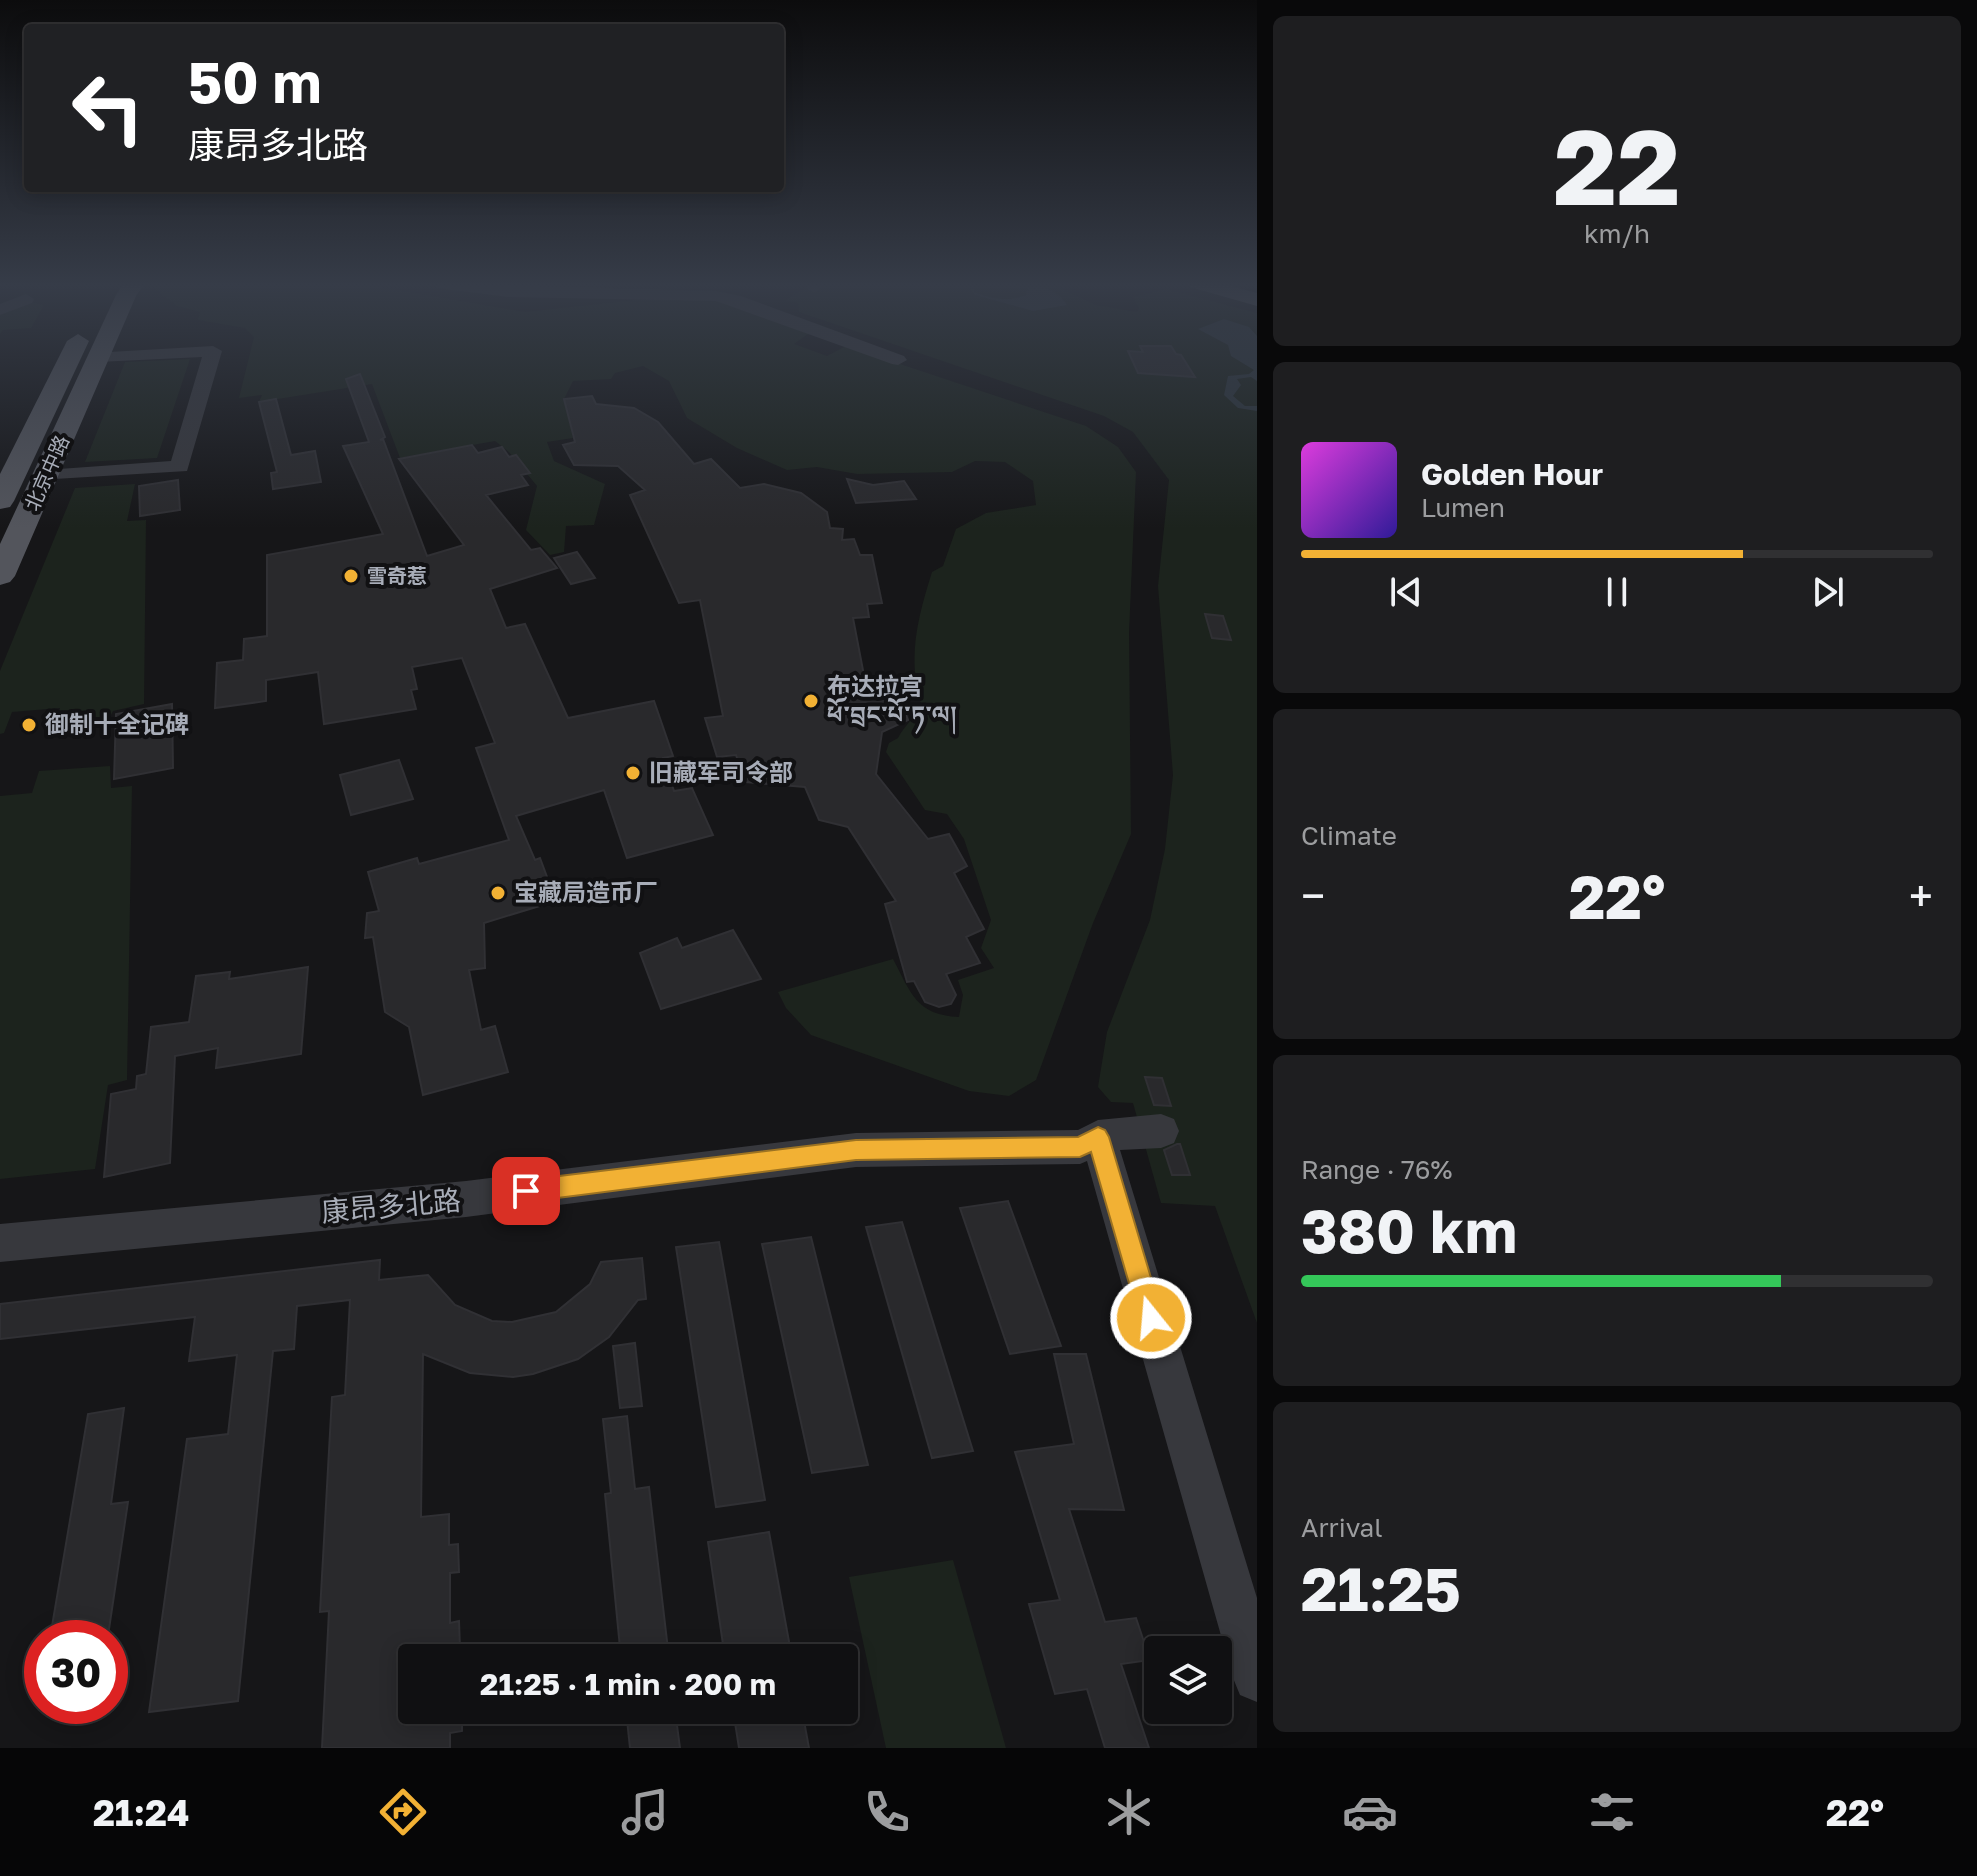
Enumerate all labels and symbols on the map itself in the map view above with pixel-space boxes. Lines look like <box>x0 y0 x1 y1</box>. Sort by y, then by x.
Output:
street label: 北京中路 <box>19 431 73 514</box>
place label: 雪奇惹 <box>367 563 427 587</box>
marker: 雪奇惹 <box>342 567 360 585</box>
place label: 布达拉宫 ཕོ་བྲང་པོ་ཏ་ལ། <box>827 671 957 735</box>
marker: 布达拉宫 ཕོ་བྲང་པོ་ཏ་ལ། <box>802 692 820 710</box>
place label: 御制十全记碑 <box>45 709 189 738</box>
marker: 御制十全记碑 <box>20 716 38 734</box>
place label: 旧藏军司令部 <box>649 757 793 786</box>
marker: 旧藏军司令部 <box>624 764 642 782</box>
place label: 宝藏局造币厂 <box>514 877 658 906</box>
marker: 宝藏局造币厂 <box>489 884 507 902</box>
pin <box>492 1157 560 1225</box>
street label: 康昂多北路 <box>320 1183 462 1228</box>
position arrow <box>1109 1276 1193 1360</box>
speed limit sign: 30 <box>24 1620 128 1724</box>

